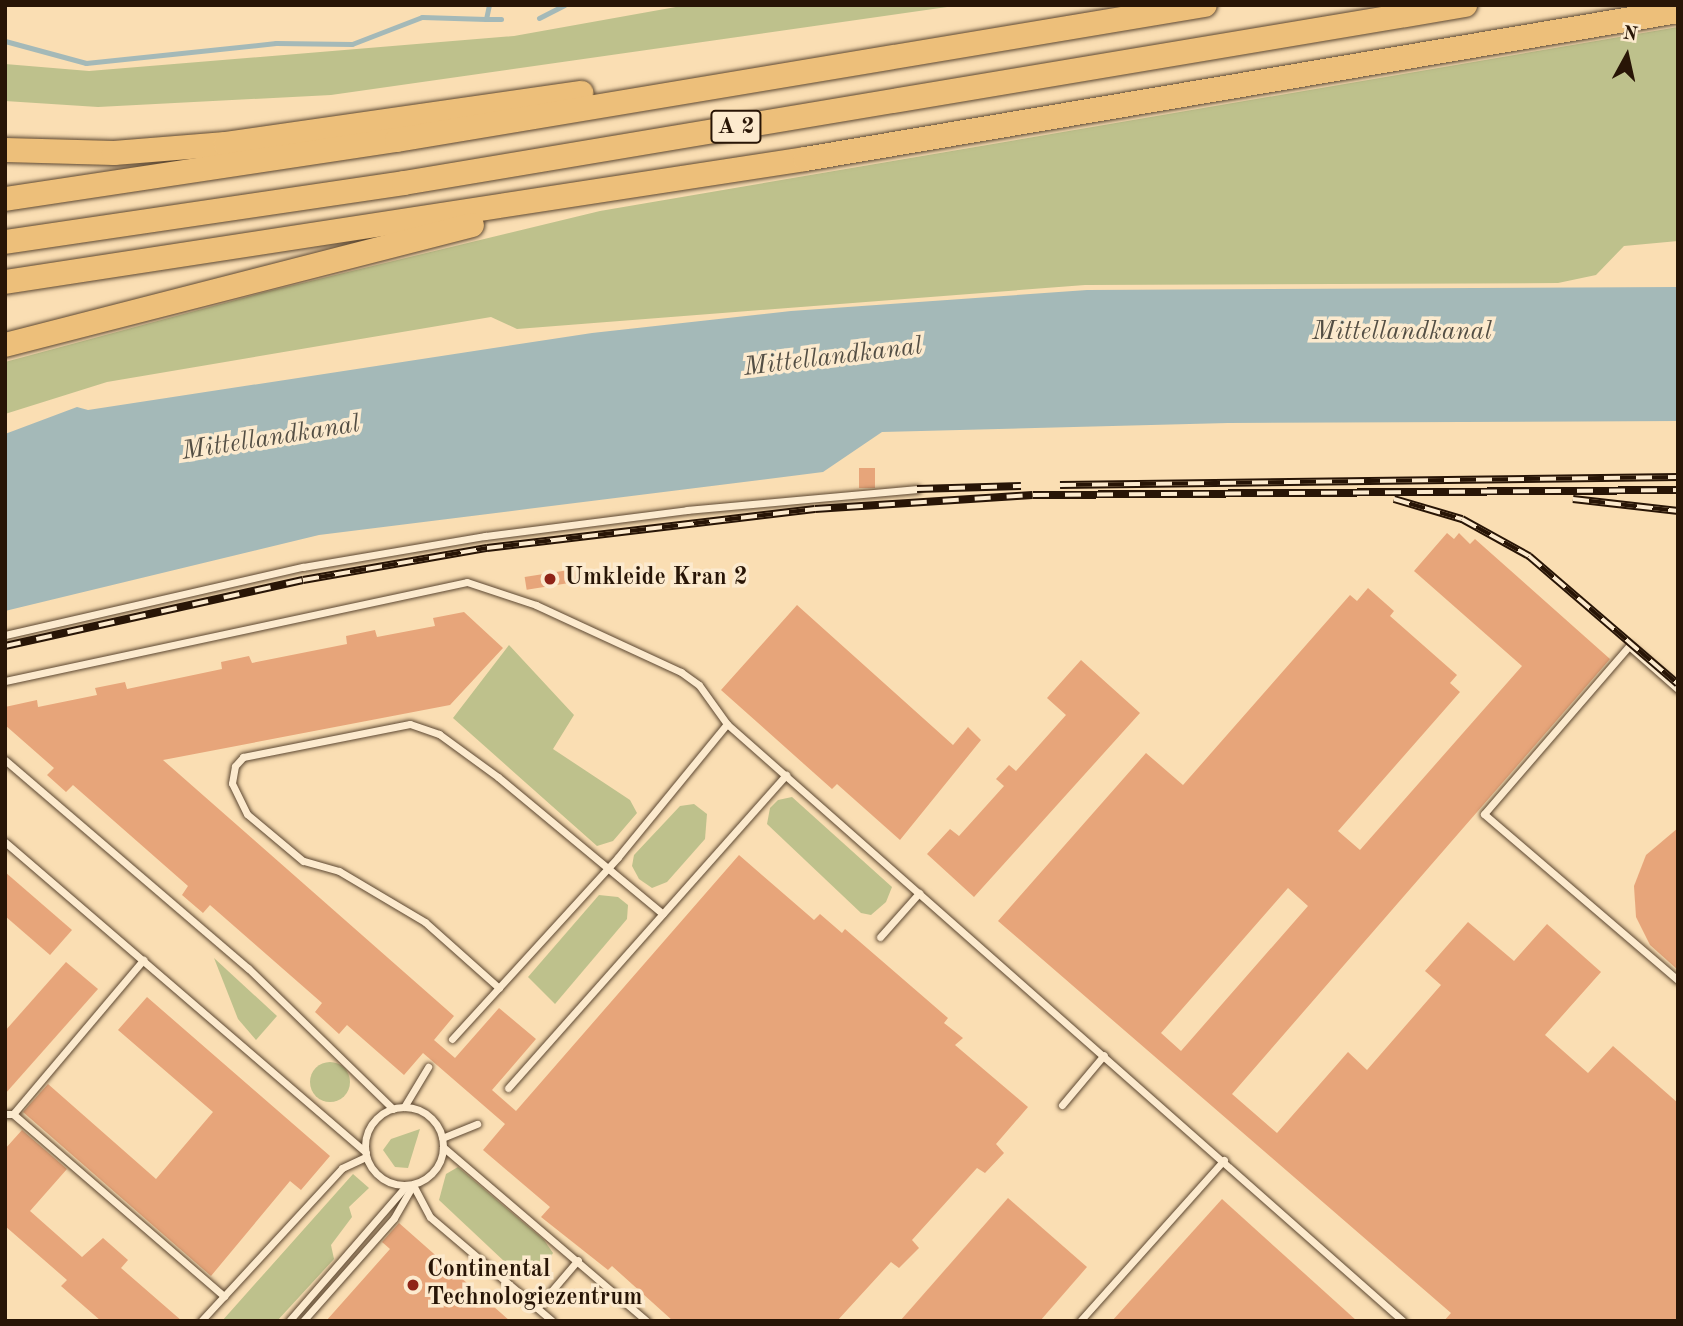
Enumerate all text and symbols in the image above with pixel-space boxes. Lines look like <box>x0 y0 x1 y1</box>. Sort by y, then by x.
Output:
north arrow <box>1592 21 1662 91</box>
text: N <box>1621 24 1639 45</box>
road number: A 2 <box>710 108 762 146</box>
water label: Mittellandkanal <box>1312 317 1492 349</box>
water label: Mittellandkanal <box>742 332 924 384</box>
water label: Mittellandkanal <box>180 410 362 468</box>
place label: Umkleide Kran 2 <box>564 565 748 593</box>
marker: Umkleide Kran 2 <box>542 571 558 587</box>
place label: Continental Technologiezentrum <box>427 1257 643 1313</box>
marker: Continental Technologiezentrum <box>405 1277 421 1293</box>

